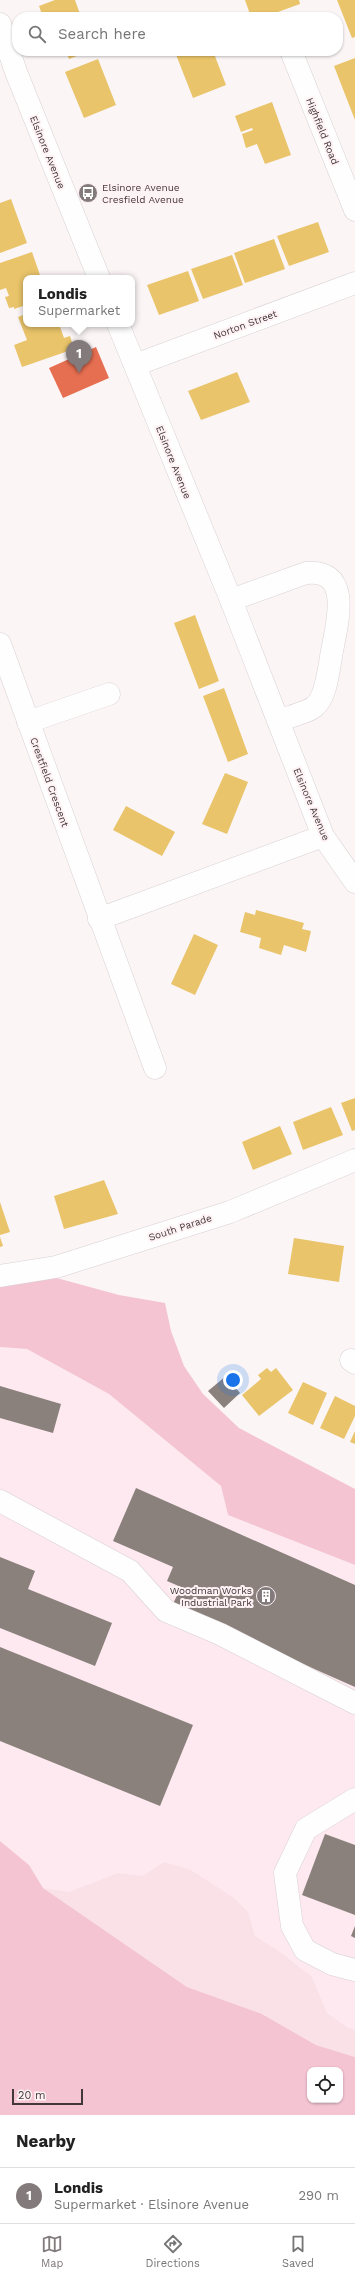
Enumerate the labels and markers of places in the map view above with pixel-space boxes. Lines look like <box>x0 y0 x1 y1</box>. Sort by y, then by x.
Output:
bus stop icon: Elsinore Avenue Cresfield Avenue <box>77 182 99 204</box>
place label: Elsinore Avenue Cresfield Avenue <box>102 182 184 205</box>
pin: 1 <box>66 340 92 373</box>
place label: Woodman Works Industrial Park <box>170 1585 252 1608</box>
building icon: Woodman Works Industrial Park <box>255 1585 277 1607</box>

